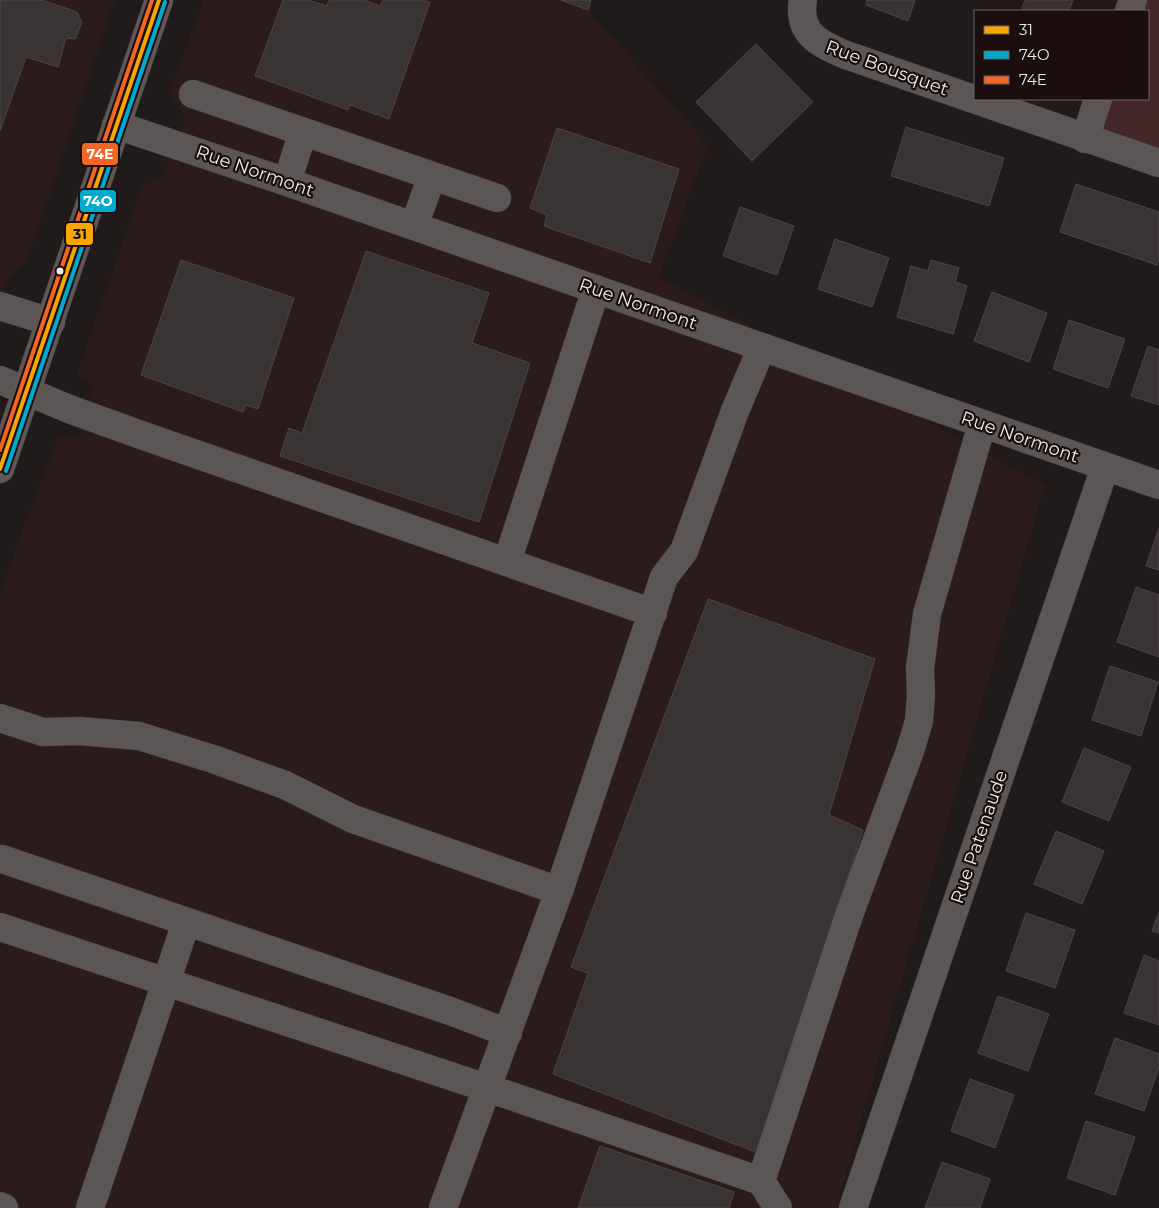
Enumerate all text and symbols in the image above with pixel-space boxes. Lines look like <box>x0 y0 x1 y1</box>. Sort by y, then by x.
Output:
legend <box>974 10 1149 100</box>
text: 31 <box>1019 20 1033 39</box>
street label: Rue Bousquet <box>823 36 951 100</box>
text: 74O <box>1019 45 1050 64</box>
text: 74E <box>1019 70 1047 89</box>
street label: Rue Normont <box>193 140 317 202</box>
line badge: 74E <box>81 142 119 166</box>
text: 74E <box>87 145 113 163</box>
line badge: 74O <box>79 189 117 213</box>
text: 74O <box>83 192 113 210</box>
line badge: 31 <box>65 222 94 246</box>
text: 31 <box>72 225 87 243</box>
unlabelled marker <box>55 266 65 276</box>
street label: Rue Normont <box>576 273 700 335</box>
street label: Rue Normont <box>958 406 1082 468</box>
street label: Rue Patenaude <box>946 767 1012 907</box>

